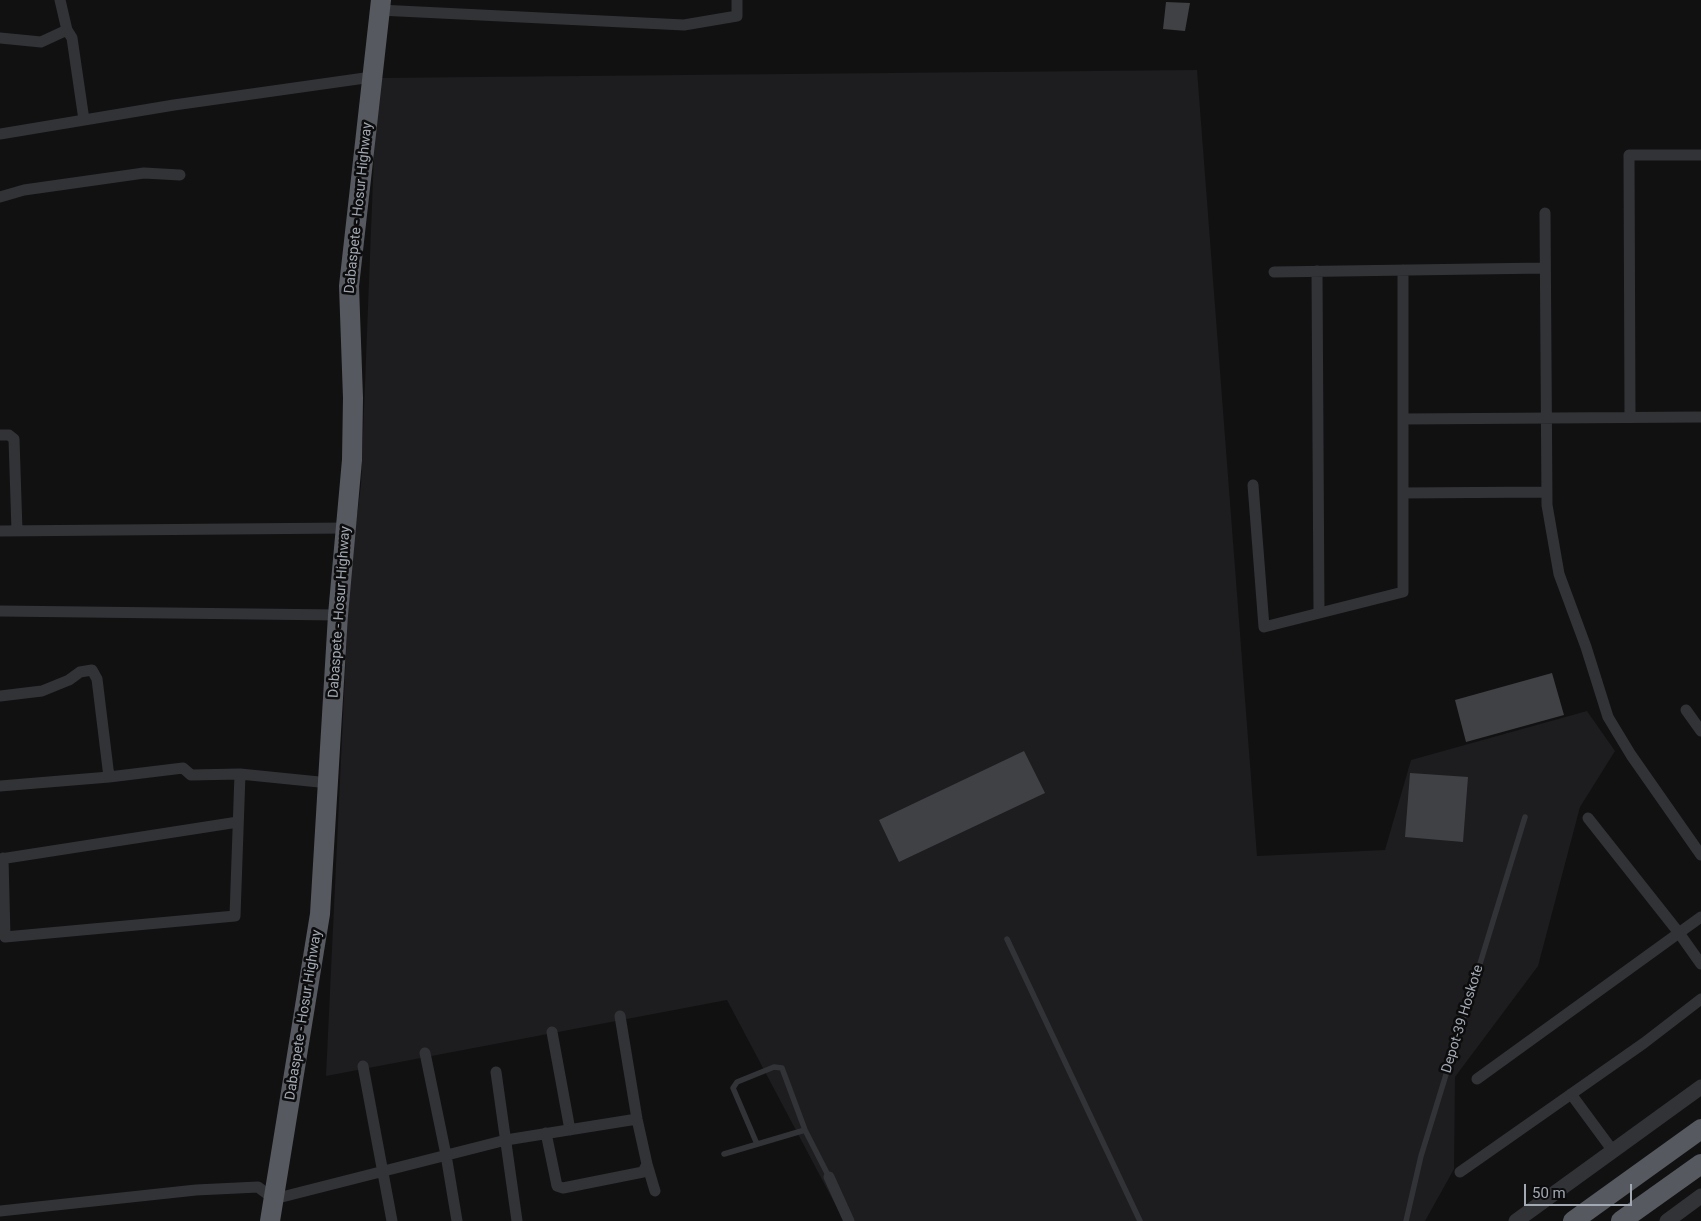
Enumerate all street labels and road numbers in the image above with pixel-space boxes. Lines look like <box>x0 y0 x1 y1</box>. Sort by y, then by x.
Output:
street label: Dabaspete - Hosur Highway <box>342 121 376 295</box>
street label: Dabaspete - Hosur Highway <box>326 525 354 699</box>
street label: Dabaspete - Hosur Highway <box>282 929 326 1101</box>
street label: Depot-39 Hoskote <box>1439 963 1487 1075</box>

